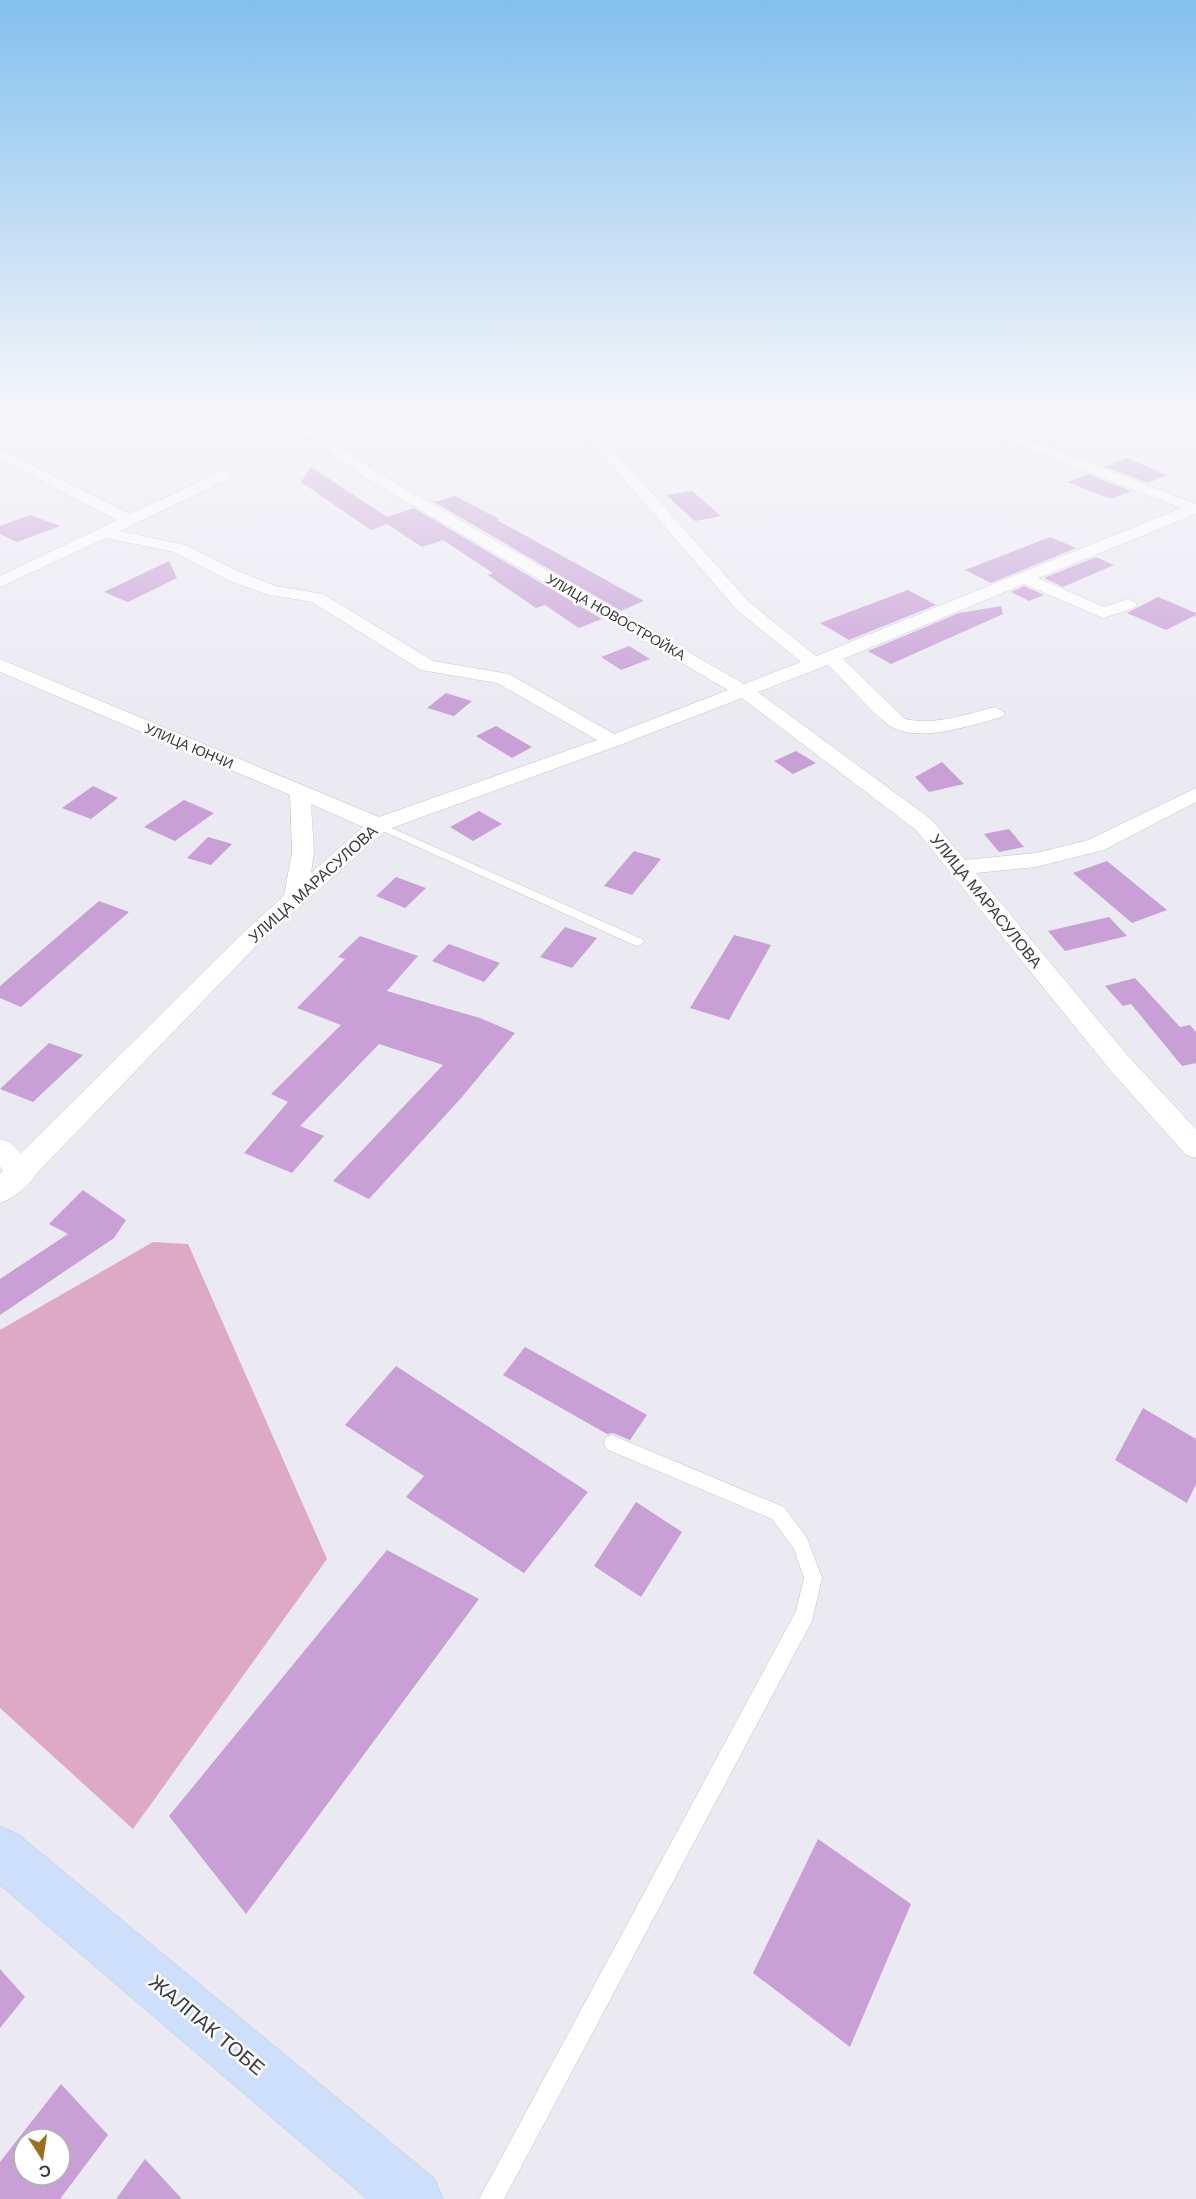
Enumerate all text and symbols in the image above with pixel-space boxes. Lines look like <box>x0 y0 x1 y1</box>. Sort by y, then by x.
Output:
street label: УЛИЦА НОВОСТРОЙКА <box>543 570 689 665</box>
street label: УЛИЦА ЮНЧИ <box>142 719 236 773</box>
street label: УЛИЦА МАРАСУЛОВА <box>244 820 382 948</box>
street label: УЛИЦА МАРАСУЛОВА <box>925 830 1047 973</box>
street label: ЖАЛПАК ТОБЕ <box>144 1969 270 2081</box>
north arrow <box>12 2127 72 2187</box>
text: С <box>37 2160 53 2183</box>

